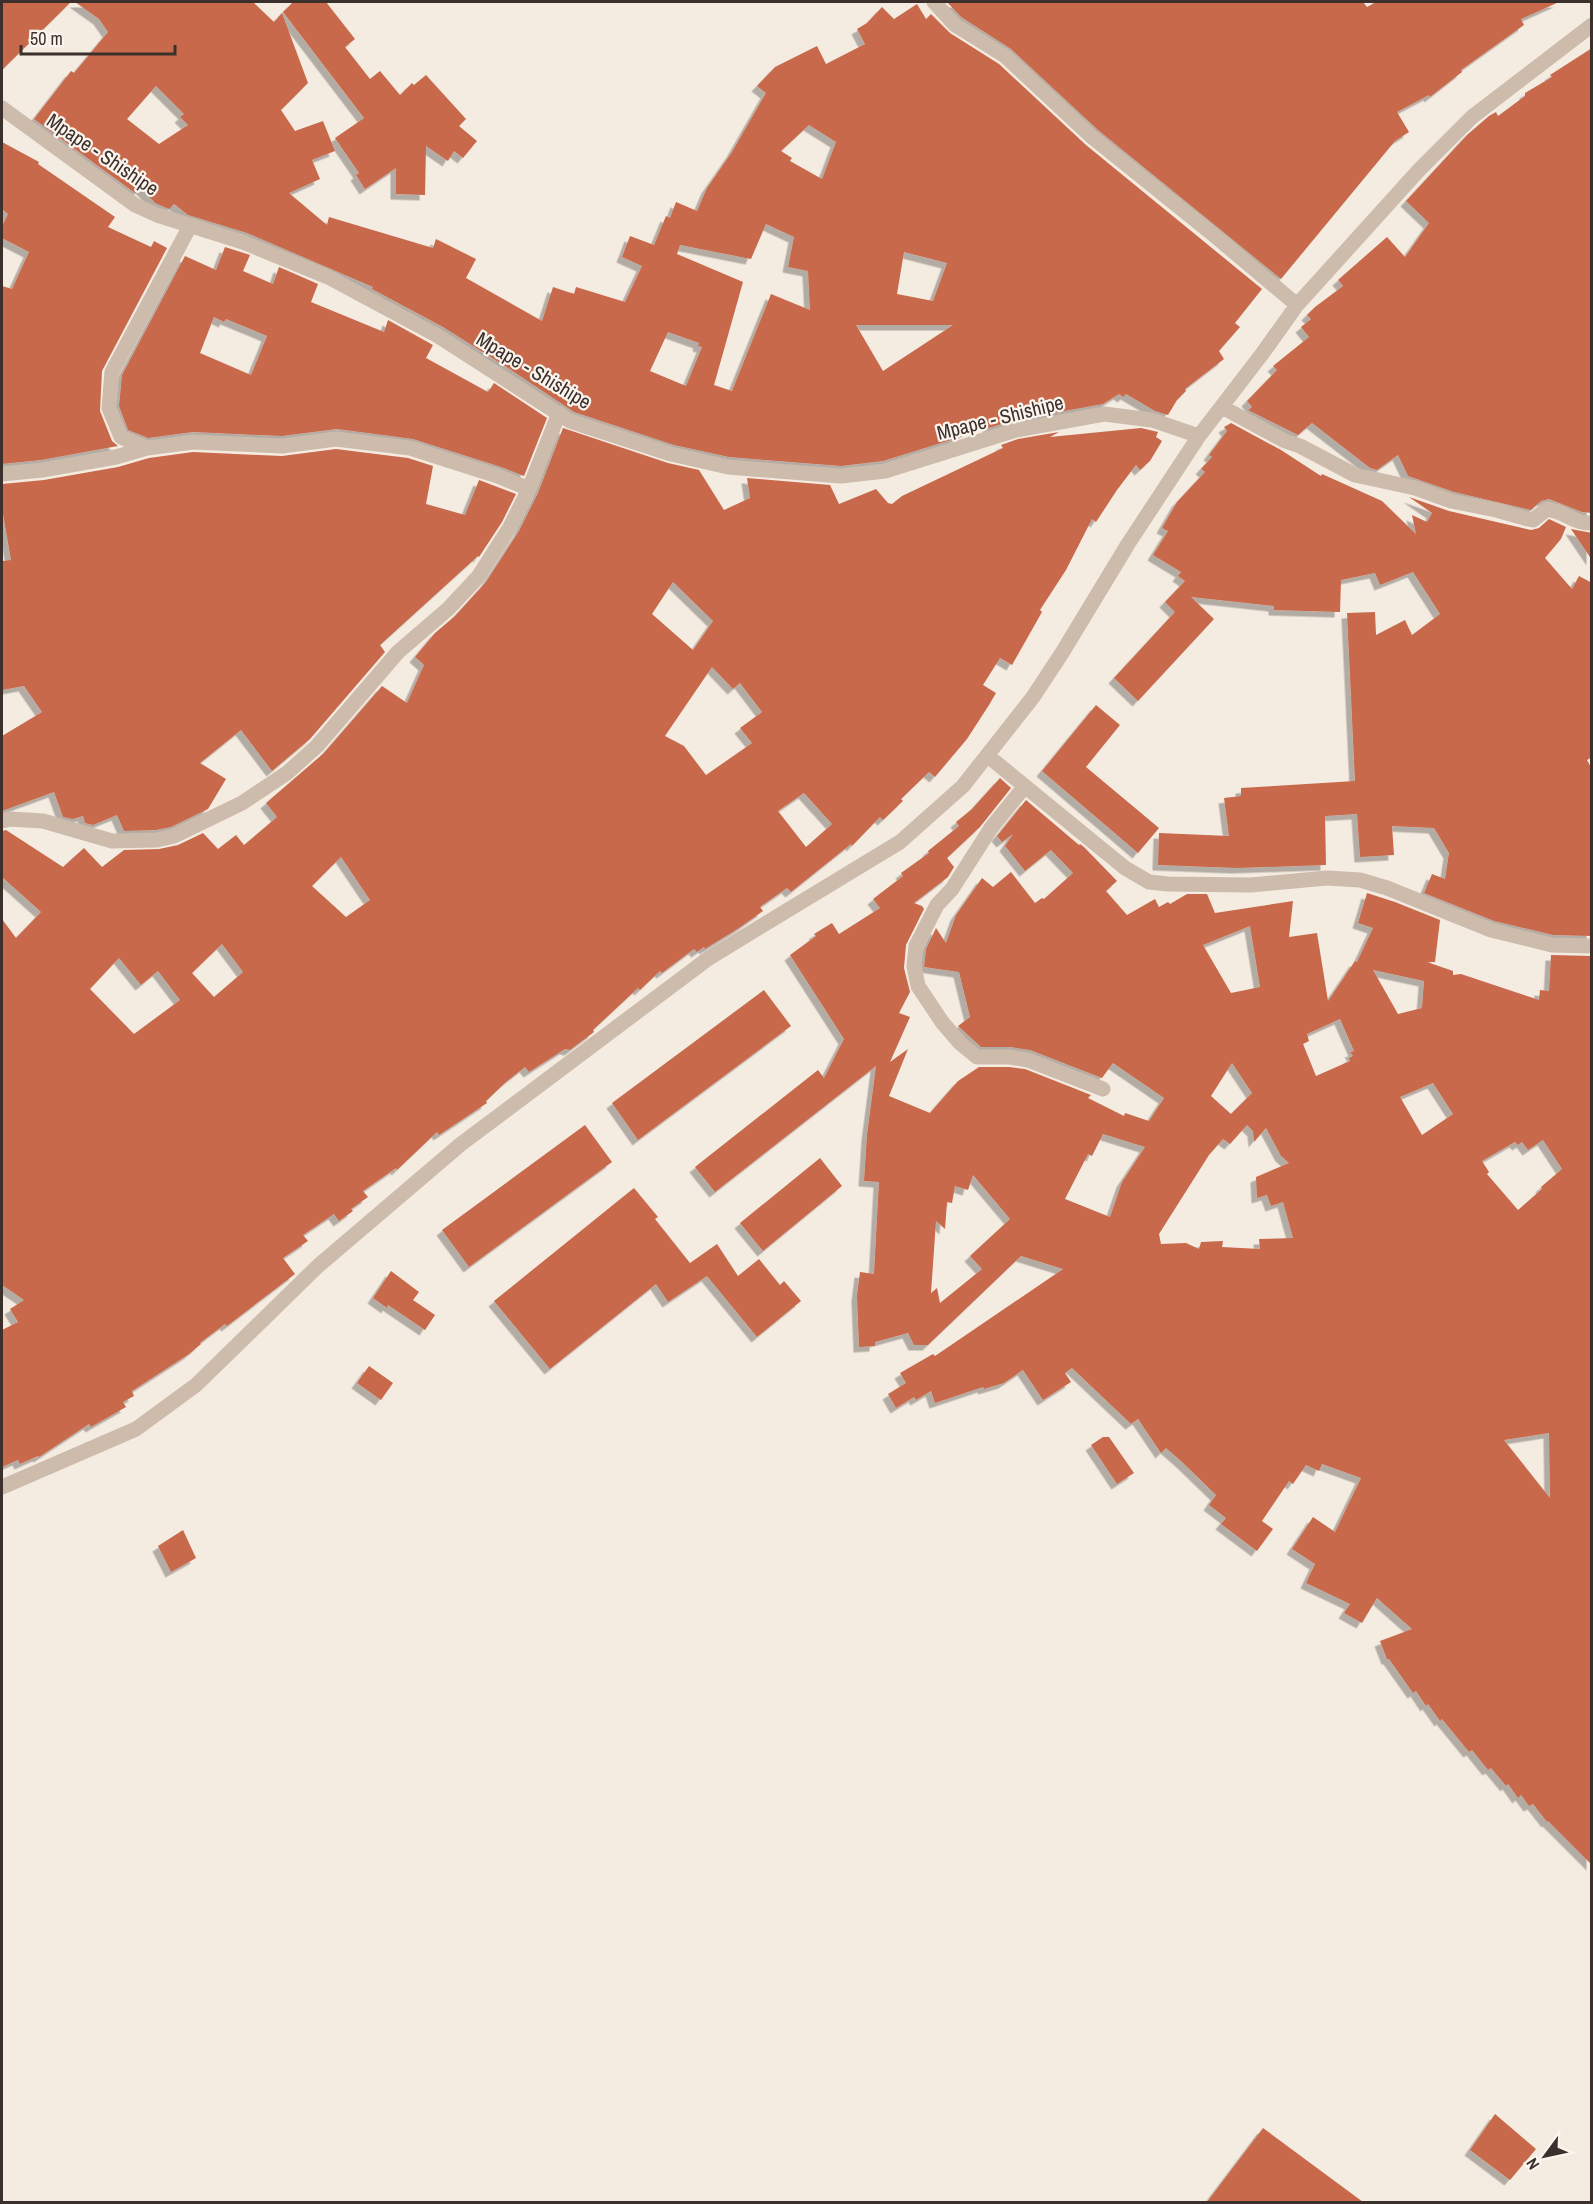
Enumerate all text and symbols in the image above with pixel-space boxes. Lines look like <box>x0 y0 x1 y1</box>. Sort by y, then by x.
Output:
scale bar <box>21 18 176 56</box>
text: 50 m <box>30 26 63 51</box>
street label: Mpape - Shishipe <box>42 107 164 201</box>
street label: Mpape - Shishipe <box>472 325 596 415</box>
street label: Mpape - Shishipe <box>934 388 1066 446</box>
north arrow <box>1515 2126 1575 2186</box>
text: N <box>1521 2154 1544 2174</box>

